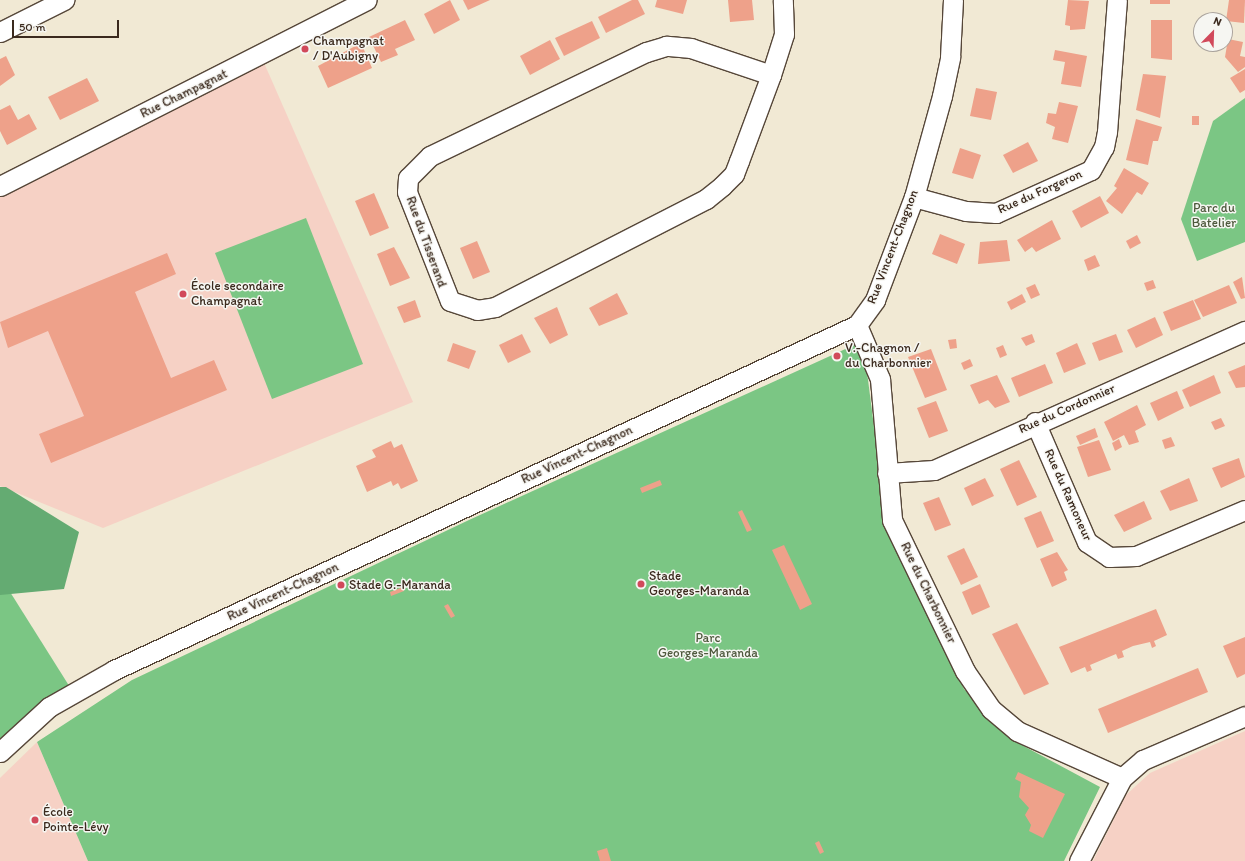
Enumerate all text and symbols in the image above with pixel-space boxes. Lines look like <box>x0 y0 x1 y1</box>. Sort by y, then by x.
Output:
scale bar <box>14 12 121 38</box>
north arrow <box>1193 12 1233 52</box>
text: N <box>1212 14 1223 29</box>
text: 50 m <box>19 20 45 34</box>
place label: Champagnat / D'Aubigny <box>313 34 384 65</box>
marker: Champagnat / D'Aubigny <box>300 44 310 54</box>
street label: Rue Champagnat <box>138 66 230 122</box>
street label: Rue du Forgeron <box>995 166 1085 218</box>
street label: Rue Vincent-Chagnon <box>864 188 922 306</box>
street label: Rue du Tisserand <box>402 194 450 290</box>
park label: Parc du Batelier <box>1192 201 1236 232</box>
place label: École secondaire Champagnat <box>191 279 284 310</box>
marker: École secondaire Champagnat <box>178 289 188 299</box>
place label: V.-Chagnon / du Charbonnier <box>845 341 932 372</box>
marker: V.-Chagnon / du Charbonnier <box>832 351 842 361</box>
street label: Rue du Cordonnier <box>1016 381 1118 437</box>
street label: Rue Vincent-Chagnon <box>519 422 635 488</box>
street label: Rue du Ramoneur <box>1041 447 1095 543</box>
street label: Rue du Charbonnier <box>897 540 959 646</box>
street label: Rue Vincent-Chagnon <box>225 559 341 625</box>
place label: Stade Georges-Maranda <box>649 569 749 600</box>
place label: Stade G.-Maranda <box>349 577 451 593</box>
marker: Stade Georges-Maranda <box>636 579 646 589</box>
marker: Stade G.-Maranda <box>336 580 346 590</box>
park label: Parc Georges-Maranda <box>658 631 758 662</box>
place label: École Pointe-Lévy <box>43 805 109 836</box>
marker: École Pointe-Lévy <box>30 815 40 825</box>

